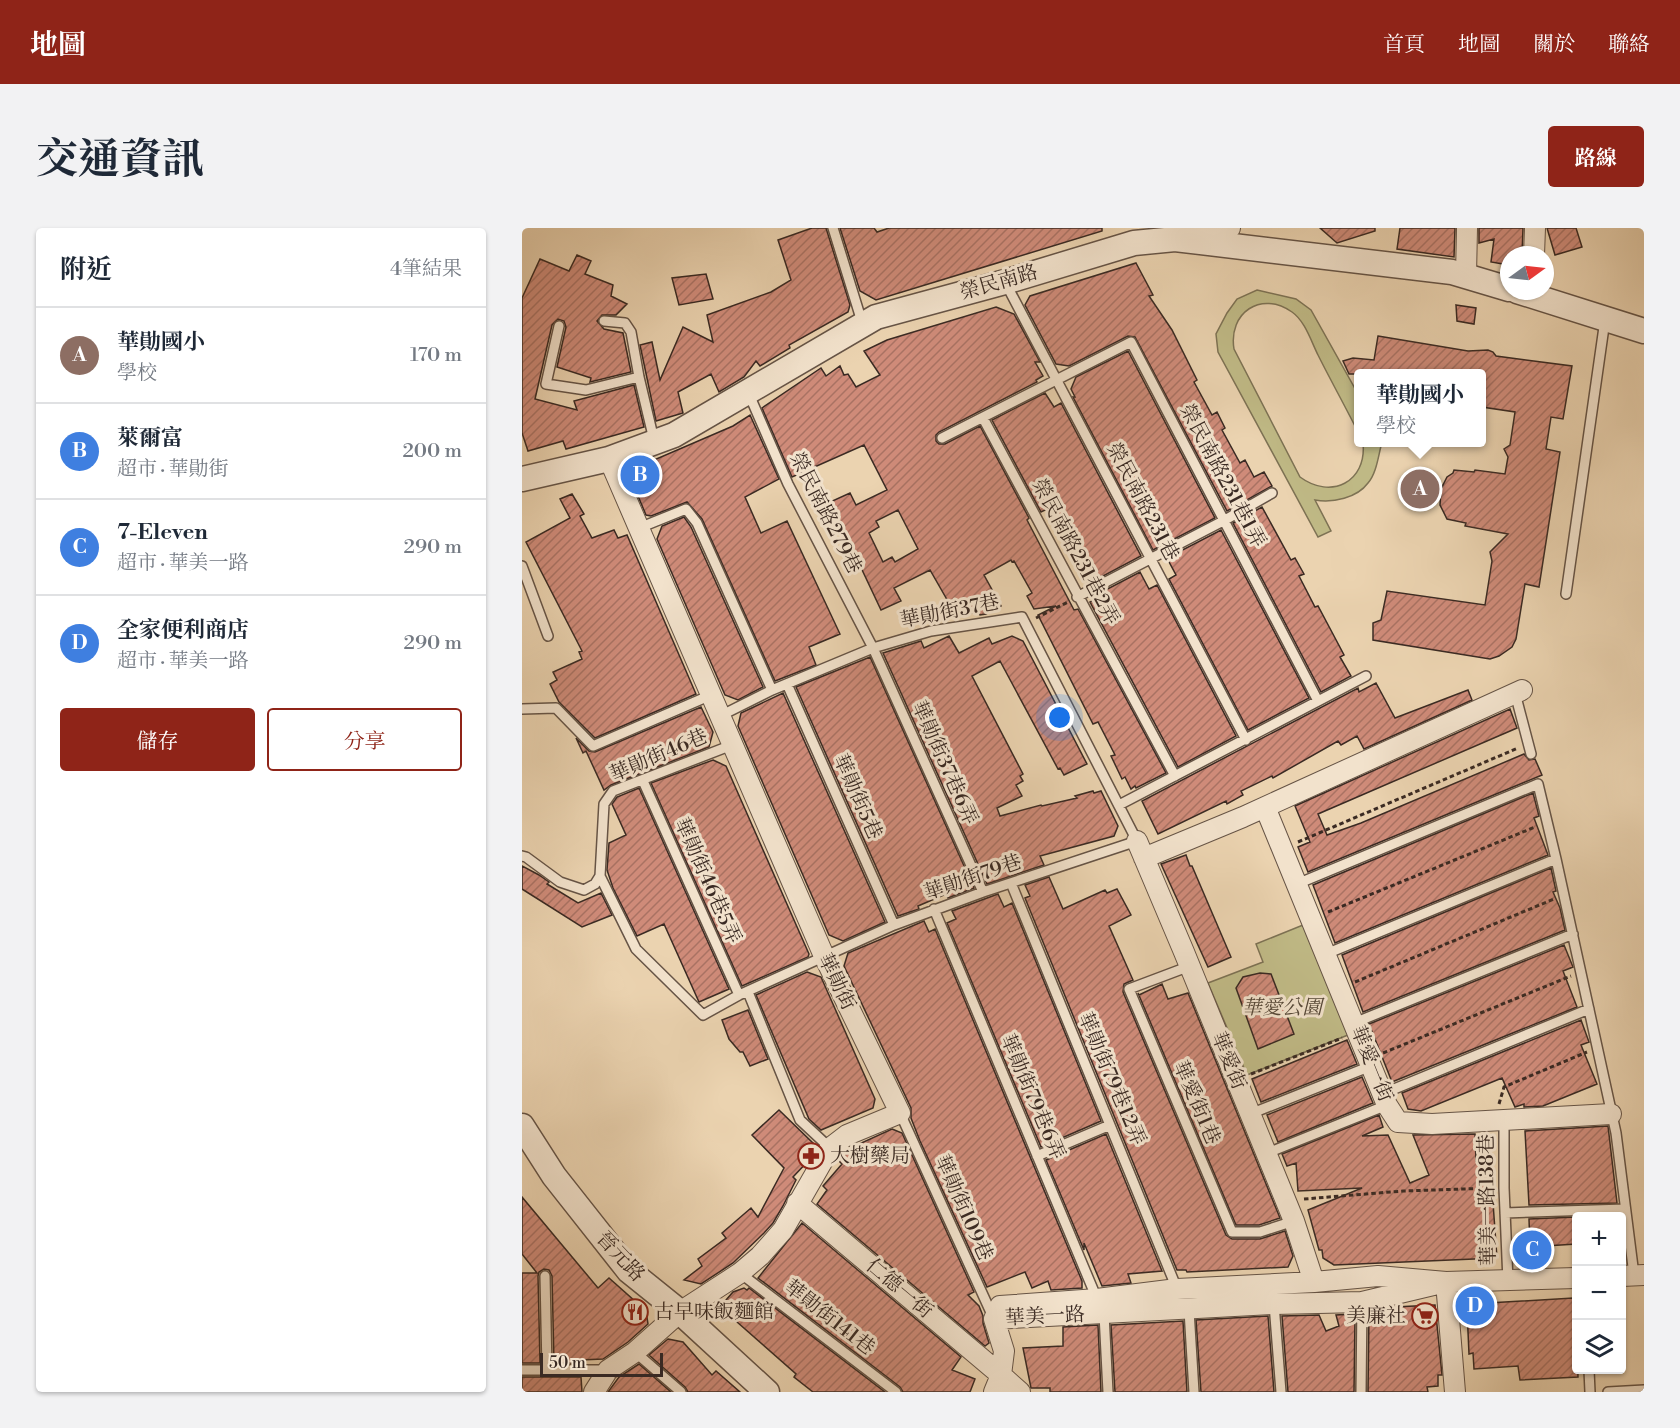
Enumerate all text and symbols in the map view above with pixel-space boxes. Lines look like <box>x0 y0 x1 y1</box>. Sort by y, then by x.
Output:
text: 地圖 <box>30 28 86 63</box>
text: 首頁 <box>1383 32 1425 58</box>
text: 地圖 <box>1458 32 1500 58</box>
text: 關於 <box>1533 32 1575 58</box>
text: 聯絡 <box>1608 32 1650 58</box>
button: 路線 <box>1548 126 1644 187</box>
text: 交通資訊 <box>36 134 204 187</box>
north arrow <box>1500 246 1554 300</box>
text: 附近 <box>60 254 112 286</box>
text: 4筆結果 <box>390 257 462 282</box>
street label: 榮民南路 <box>957 260 1041 306</box>
text: 華勛國小 <box>117 329 205 356</box>
text: A <box>72 343 87 368</box>
text: 170 m <box>410 343 462 368</box>
text: 學校 <box>117 361 157 386</box>
popup <box>1354 369 1486 447</box>
text: 華勛國小 <box>1376 382 1464 409</box>
street label: 榮民南路231巷1弄 <box>1174 400 1270 552</box>
text: 學校 <box>1376 414 1416 439</box>
text: 萊爾富 <box>117 425 183 452</box>
street label: 榮民南路231巷 <box>1100 438 1184 566</box>
text: B <box>72 439 87 464</box>
text: 200 m <box>402 439 462 464</box>
street label: 榮民南路279巷 <box>784 448 866 578</box>
pin: B <box>620 452 660 498</box>
text: 超市 · 華勛街 <box>117 457 229 482</box>
pin: A <box>1400 466 1440 512</box>
street label: 榮民南路231巷2弄 <box>1026 475 1124 629</box>
text: 7-Eleven <box>117 519 208 546</box>
text: C <box>72 535 87 560</box>
text: 290 m <box>404 535 462 560</box>
text: 超市 · 華美一路 <box>117 551 249 576</box>
street label: 華勛街37巷 <box>898 590 1002 634</box>
text: 全家便利商店 <box>117 617 249 644</box>
text: D <box>72 631 87 656</box>
text: 290 m <box>404 631 462 656</box>
text: 超市 · 華美一路 <box>117 649 249 674</box>
street label: 華勛街37巷6弄 <box>906 697 982 829</box>
your location <box>1045 703 1074 732</box>
button: 儲存 <box>60 708 255 771</box>
button: 分享 <box>267 708 462 771</box>
street label: 華勛街46巷 <box>606 724 712 788</box>
street label: 華勛街5巷 <box>827 750 887 844</box>
street label: 華勛街46巷5弄 <box>668 814 746 948</box>
street label: 華勛街79巷 <box>921 850 1025 906</box>
street label: 華勛街 <box>812 950 860 1014</box>
park label: 華愛公園 <box>1242 996 1325 1021</box>
street label: 華勛街79巷12弄 <box>1072 1009 1150 1149</box>
street label: 華愛一街 <box>1344 1022 1398 1106</box>
street label: 華愛街 <box>1205 1029 1251 1093</box>
street label: 華勛街79巷6弄 <box>994 1030 1070 1164</box>
street label: 華愛街1巷 <box>1167 1057 1225 1149</box>
street label: 華美一路138巷 <box>1474 1134 1502 1266</box>
pharmacy icon: 大樹藥局 <box>796 1141 826 1171</box>
place label: 大樹藥局 <box>830 1144 910 1169</box>
street label: 華勛街109巷 <box>929 1151 997 1265</box>
map controls <box>1572 1212 1626 1374</box>
button: + <box>1572 1212 1626 1266</box>
street label: 晉元路 <box>590 1227 650 1287</box>
pin: C <box>1512 1228 1552 1272</box>
street label: 仁德一街 <box>860 1254 938 1324</box>
button: − <box>1572 1266 1626 1320</box>
street label: 華勛街141巷 <box>779 1275 879 1361</box>
pin: D <box>1456 1284 1494 1328</box>
restaurant icon: 古早味飯麵館 <box>620 1297 650 1327</box>
place label: 古早味飯麵館 <box>654 1300 774 1325</box>
supermarket icon: 美廉社 <box>1410 1301 1440 1331</box>
street label: 華美一路 <box>1004 1302 1086 1332</box>
place label: 美廉社 <box>1346 1304 1406 1329</box>
button: layers <box>1572 1320 1626 1374</box>
scale bar <box>540 1350 663 1378</box>
text: 50 m <box>549 1353 586 1373</box>

